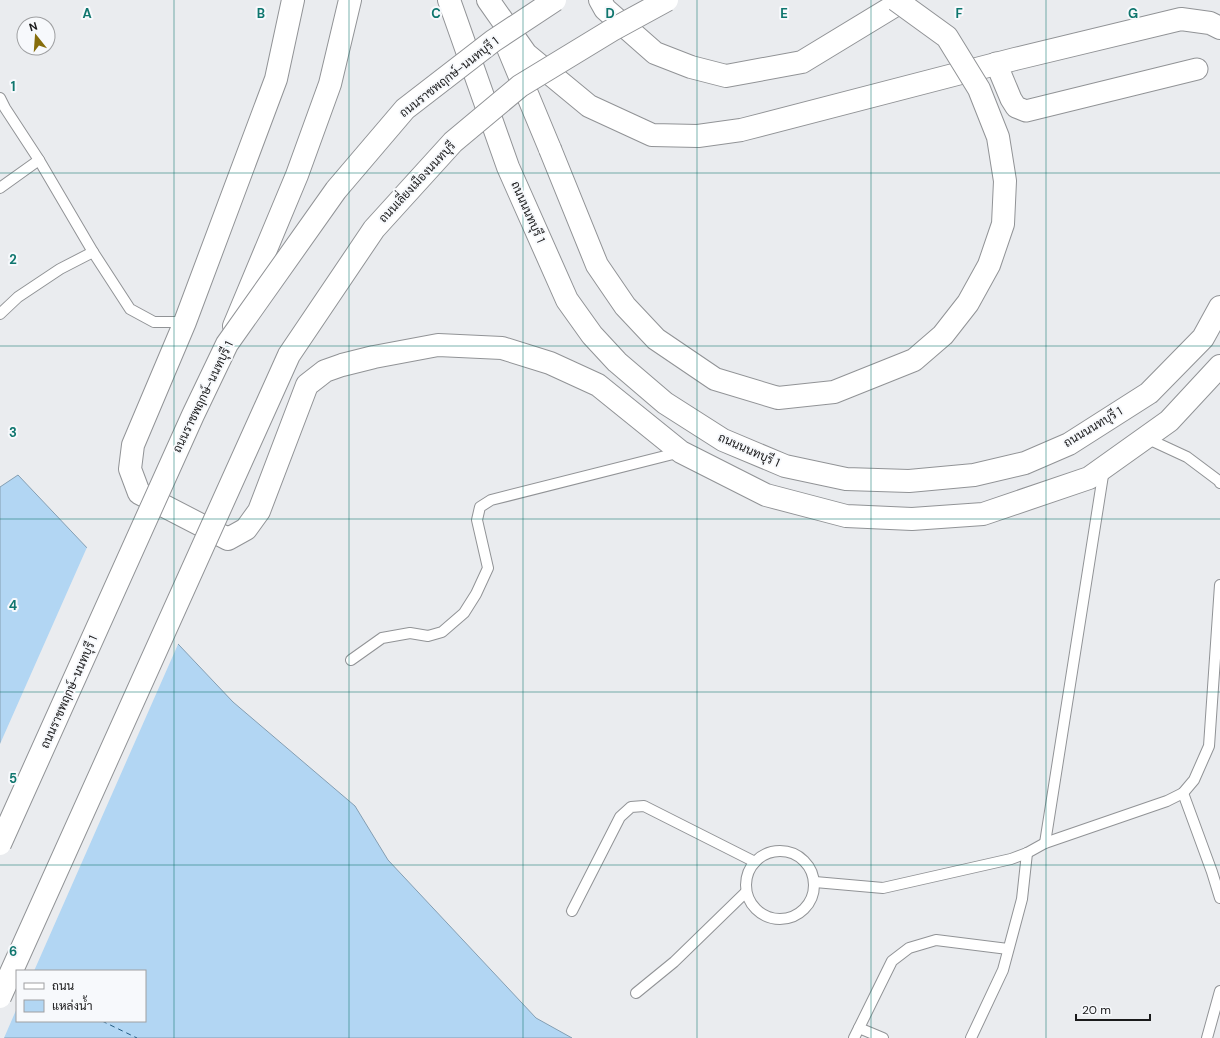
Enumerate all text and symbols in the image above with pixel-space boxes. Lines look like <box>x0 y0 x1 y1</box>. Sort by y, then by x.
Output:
text: A <box>82 5 92 22</box>
text: B <box>257 5 265 22</box>
text: C <box>431 5 441 22</box>
text: D <box>605 5 615 22</box>
text: E <box>780 5 788 22</box>
text: F <box>955 5 963 22</box>
text: G <box>1128 5 1138 22</box>
north arrow <box>16 16 56 56</box>
text: N <box>27 19 39 34</box>
street label: ถนนราชพฤกษ์-นนทบุรี 1 <box>396 33 503 122</box>
text: 1 <box>11 78 15 95</box>
street label: ถนนเลี่ยงเมืองนนทบุรี <box>373 136 460 227</box>
street label: ถนนนนทบุรี 1 <box>506 179 549 246</box>
text: 2 <box>9 251 17 268</box>
street label: ถนนราชพฤกษ์-นนทบุรี 1 <box>169 339 238 456</box>
street label: ถนนนนทบุรี 1 <box>1061 403 1126 452</box>
text: 3 <box>9 424 17 441</box>
street label: ถนนนนทบุรี 1 <box>715 429 782 472</box>
text: 4 <box>9 597 17 614</box>
street label: ถนนราชพฤกษ์-นนทบุรี 1 <box>37 633 102 751</box>
text: 5 <box>9 770 17 787</box>
text: 6 <box>9 943 17 960</box>
legend <box>16 970 146 1022</box>
text: ถนน <box>52 978 75 994</box>
text: แหล่งน้ำ <box>52 995 92 1014</box>
scale bar <box>1076 996 1150 1022</box>
text: 20 m <box>1082 1002 1111 1018</box>

